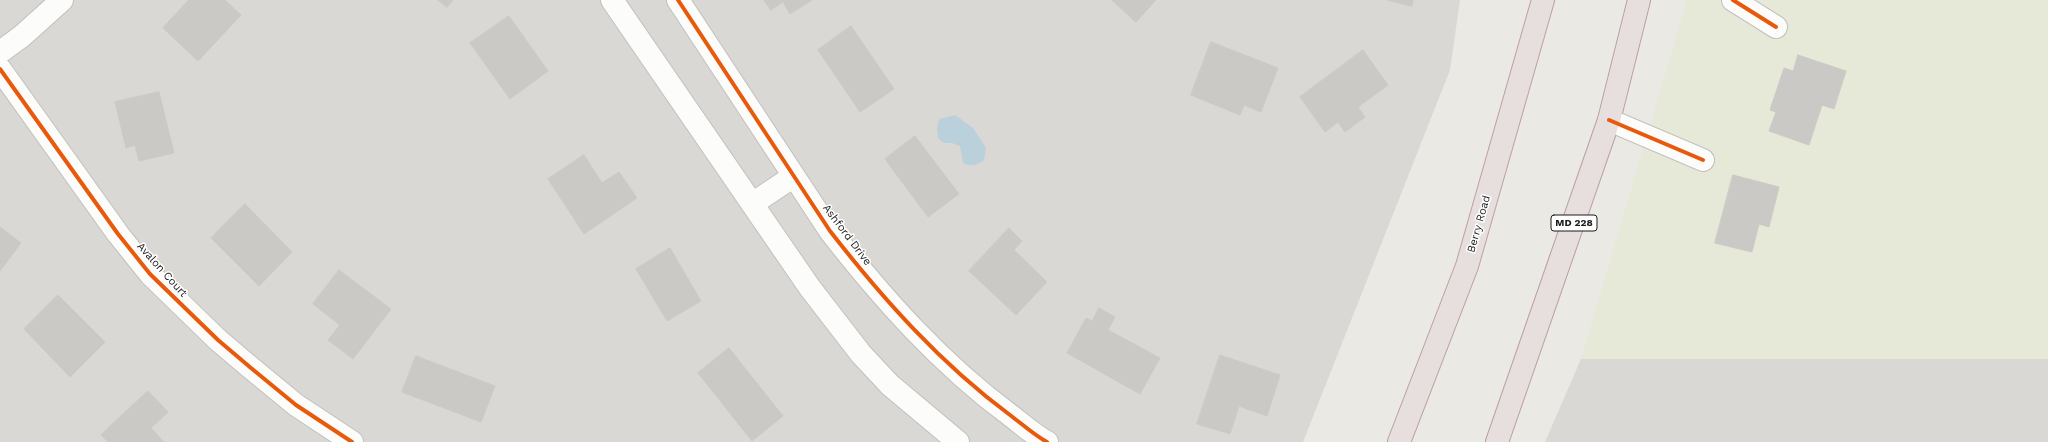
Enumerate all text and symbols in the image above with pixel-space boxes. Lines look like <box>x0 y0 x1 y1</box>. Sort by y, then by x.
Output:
street label: Berry Road <box>1465 194 1493 254</box>
street label: Ashford Drive <box>820 202 874 268</box>
road number: MD 228 <box>1551 215 1597 231</box>
street label: Avalon Court <box>134 240 190 300</box>

